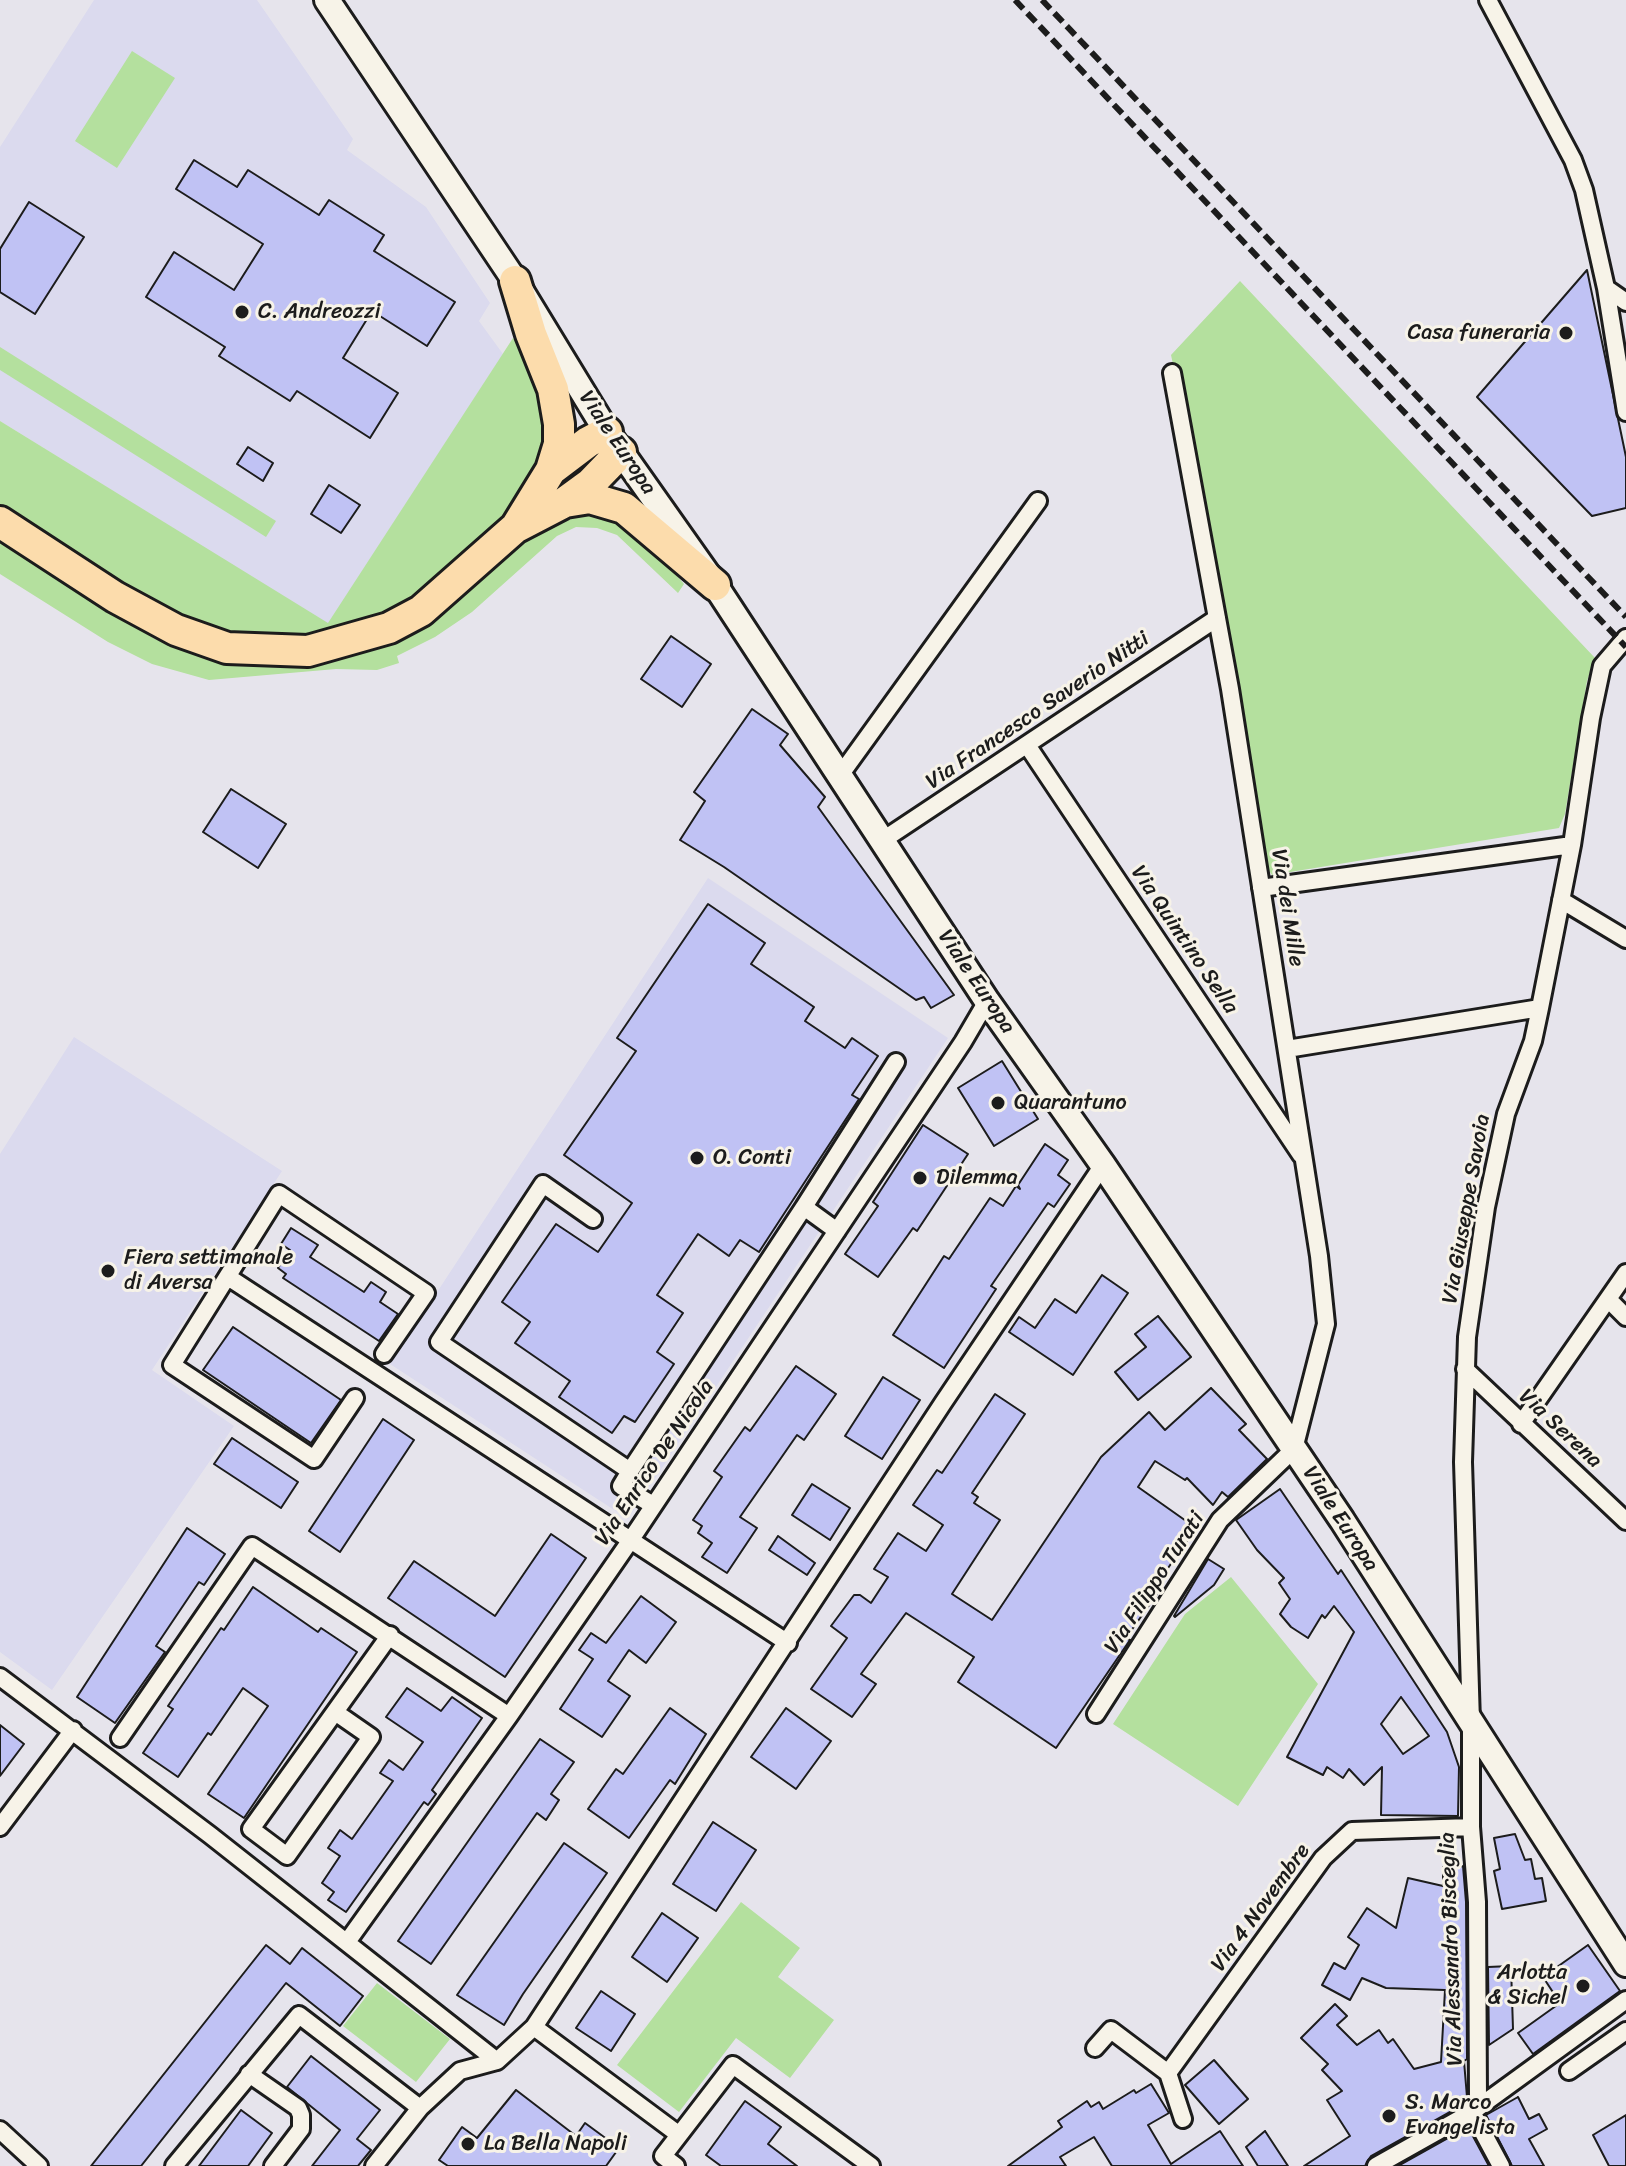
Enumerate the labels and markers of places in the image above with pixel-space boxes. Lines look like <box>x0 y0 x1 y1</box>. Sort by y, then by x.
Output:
place label: C. Andreozzi <box>258 299 380 325</box>
marker: C. Andreozzi <box>233 303 251 321</box>
place label: Casa funeraria <box>1407 320 1550 346</box>
marker: Casa funeraria <box>1557 324 1575 342</box>
place label: Quarantuno <box>1014 1090 1127 1116</box>
marker: Quarantuno <box>989 1094 1007 1112</box>
place label: O. Conti <box>713 1145 791 1171</box>
marker: O. Conti <box>688 1149 706 1167</box>
place label: Dilemma <box>936 1165 1018 1191</box>
marker: Dilemma <box>911 1169 929 1187</box>
place label: Fiera settimanale di Aversa <box>124 1245 293 1296</box>
marker: Fiera settimanale di Aversa <box>99 1262 117 1280</box>
place label: Arlotta & Sichel <box>1487 1960 1567 2012</box>
marker: Arlotta & Sichel <box>1574 1977 1592 1995</box>
place label: S. Marco Evangelista <box>1405 2090 1515 2142</box>
marker: S. Marco Evangelista <box>1380 2107 1398 2125</box>
place label: La Bella Napoli <box>484 2131 627 2157</box>
marker: La Bella Napoli <box>459 2135 477 2153</box>

